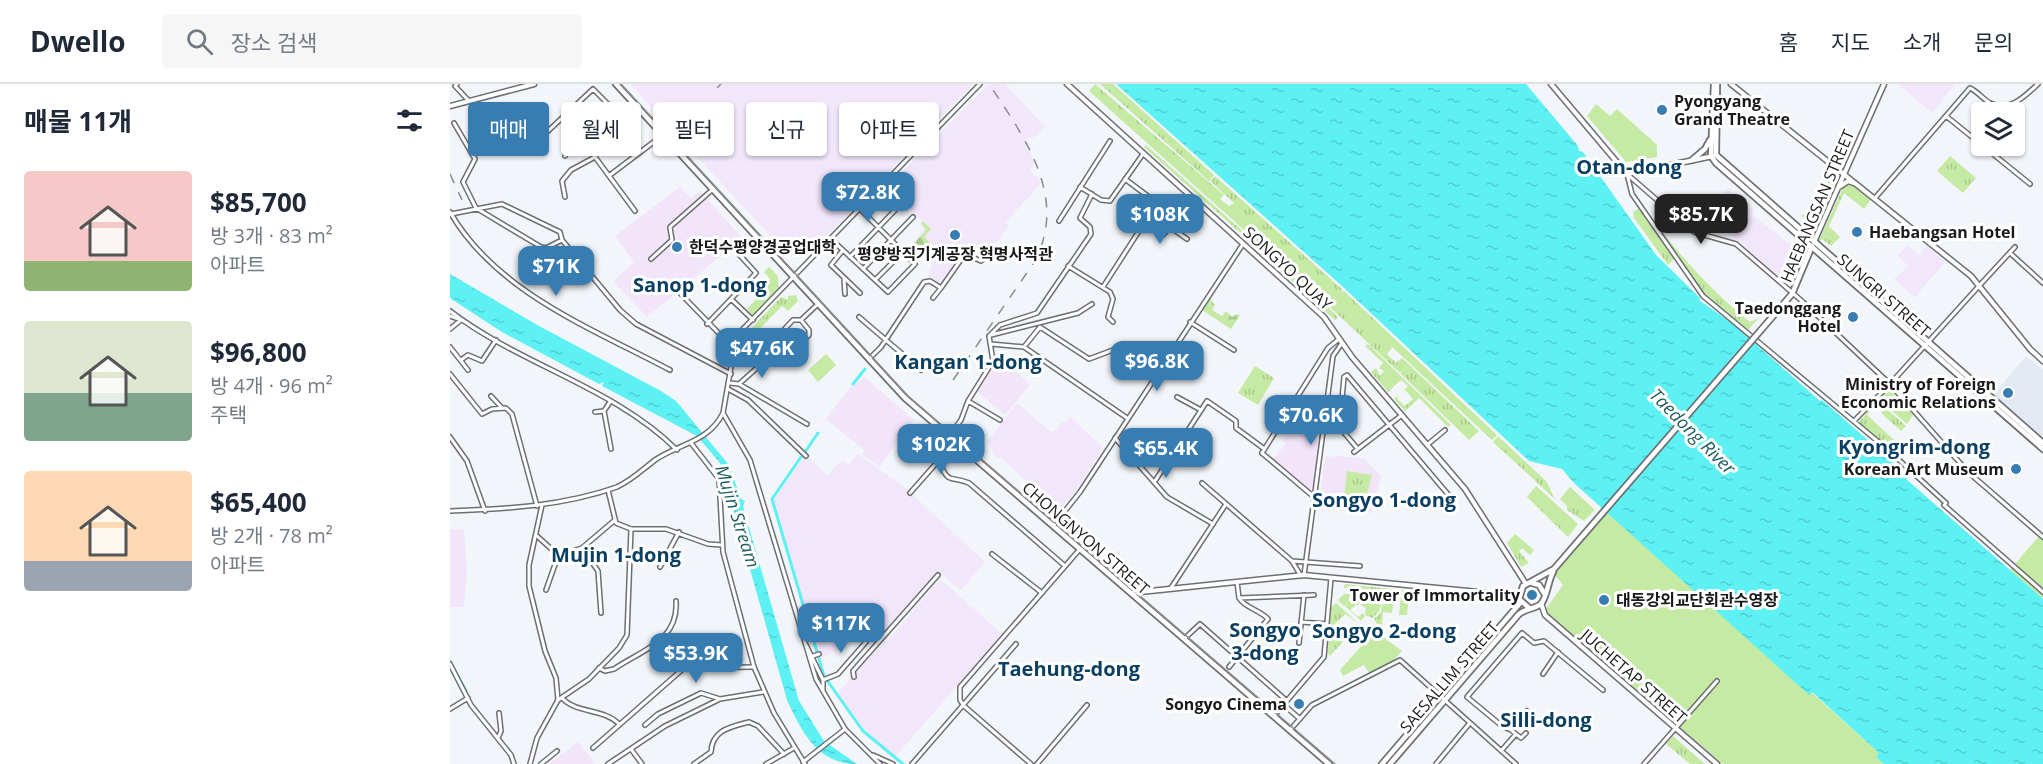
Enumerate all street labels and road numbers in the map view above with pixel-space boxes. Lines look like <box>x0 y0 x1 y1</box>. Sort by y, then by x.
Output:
street label: HAEBANGSAN STREET <box>1775 126 1859 286</box>
street label: SONGYO QUAY <box>1239 221 1337 315</box>
street label: SUNGRI STREET <box>1833 248 1935 342</box>
street label: CHONGNYON STREET <box>1018 477 1154 599</box>
street label: SAESALLIM STREET <box>1395 617 1503 737</box>
street label: JUCHETAP STREET <box>1575 623 1692 728</box>

